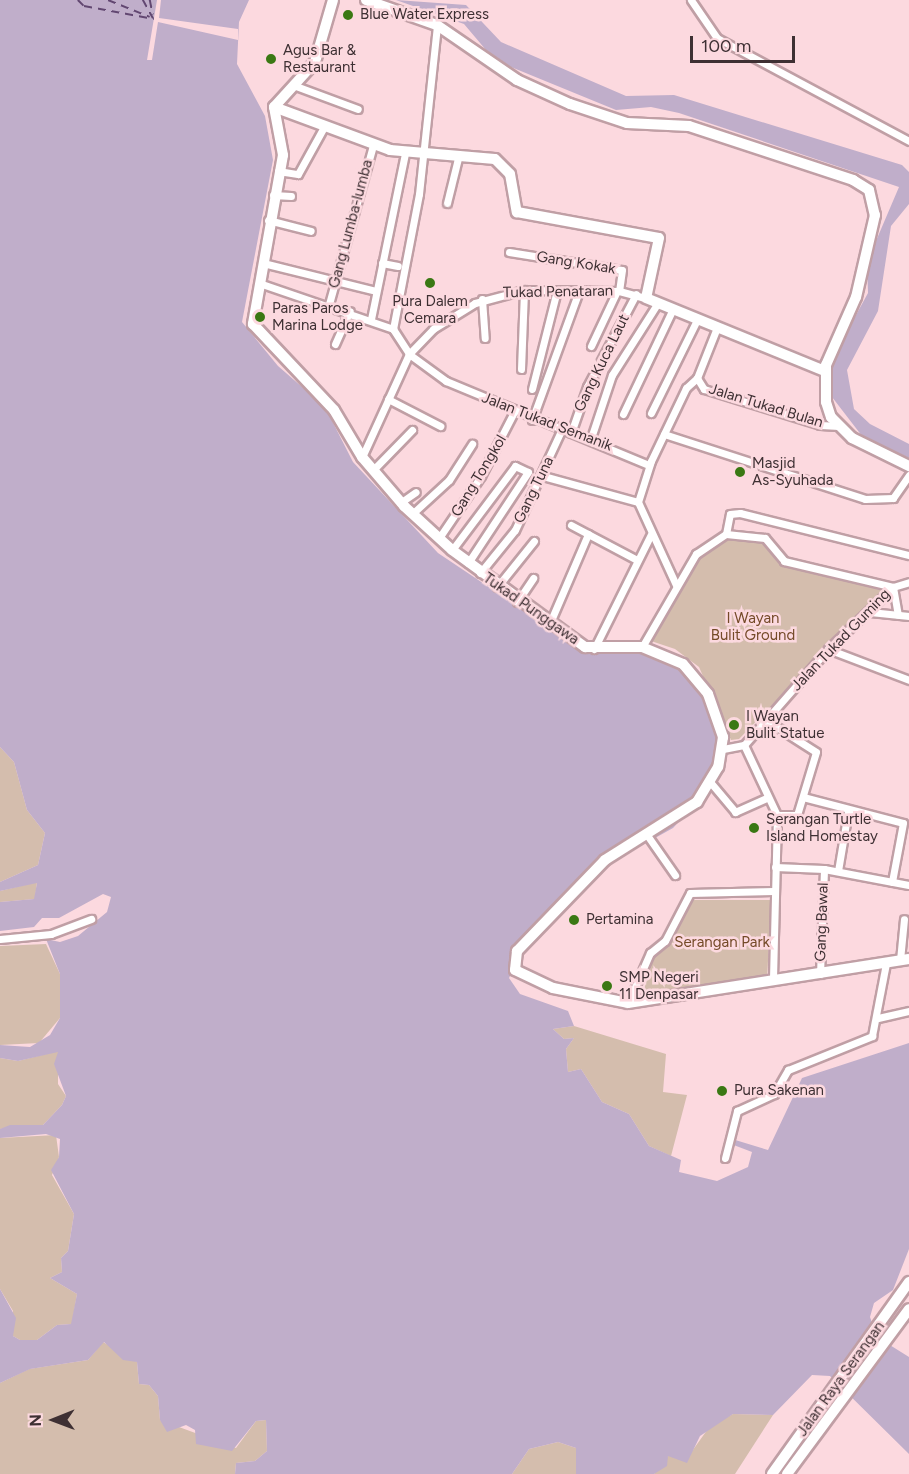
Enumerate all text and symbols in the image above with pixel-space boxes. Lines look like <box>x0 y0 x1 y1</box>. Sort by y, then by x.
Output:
place label: Blue Water Express <box>360 6 489 24</box>
marker: Blue Water Express <box>341 8 355 22</box>
scale bar <box>693 24 798 62</box>
text: 100 m <box>701 35 751 57</box>
place label: Agus Bar & Restaurant <box>283 41 356 76</box>
marker: Agus Bar & Restaurant <box>264 52 278 66</box>
street label: Gang Lumba-lumba <box>325 158 377 290</box>
street label: Gang Kokak <box>535 248 617 278</box>
marker: Pura Dalem Cemara <box>423 276 437 290</box>
street label: Tukad Penataran <box>503 282 613 302</box>
place label: Pura Dalem Cemara <box>392 292 468 327</box>
place label: Paras Paros Marina Lodge <box>272 299 363 334</box>
marker: Paras Paros Marina Lodge <box>253 310 267 324</box>
street label: Gang Kuca Laut <box>571 311 633 415</box>
street label: Jalan Tukad Bulan <box>707 380 825 432</box>
street label: Jalan Tukad Semanik <box>479 389 615 455</box>
street label: Gang Tongkol <box>448 432 510 520</box>
street label: Gang Tuna <box>510 454 558 526</box>
place label: Masjid As-Syuhada <box>752 454 833 489</box>
marker: Masjid As-Syuhada <box>733 465 747 479</box>
street label: Tukad Punggawa <box>480 569 582 649</box>
street label: Jalan Tukad Guming <box>788 585 894 695</box>
park label: I Wayan Bulit Ground <box>711 609 795 644</box>
place label: I Wayan Bulit Statue <box>746 707 824 742</box>
marker: I Wayan Bulit Statue <box>727 718 741 732</box>
place label: Serangan Turtle Island Homestay <box>766 810 878 845</box>
marker: Serangan Turtle Island Homestay <box>747 821 761 835</box>
street label: Gang Bawal <box>812 882 832 962</box>
place label: Pertamina <box>586 911 653 929</box>
marker: Pertamina <box>567 913 581 927</box>
park label: Serangan Park <box>674 934 770 952</box>
place label: SMP Negeri 11 Denpasar <box>619 968 699 1003</box>
marker: SMP Negeri 11 Denpasar <box>600 979 614 993</box>
place label: Pura Sakenan <box>734 1082 824 1100</box>
marker: Pura Sakenan <box>715 1084 729 1098</box>
street label: Jalan Raya Serangan <box>793 1318 889 1440</box>
north arrow <box>24 1390 84 1450</box>
text: N <box>26 1414 45 1427</box>

